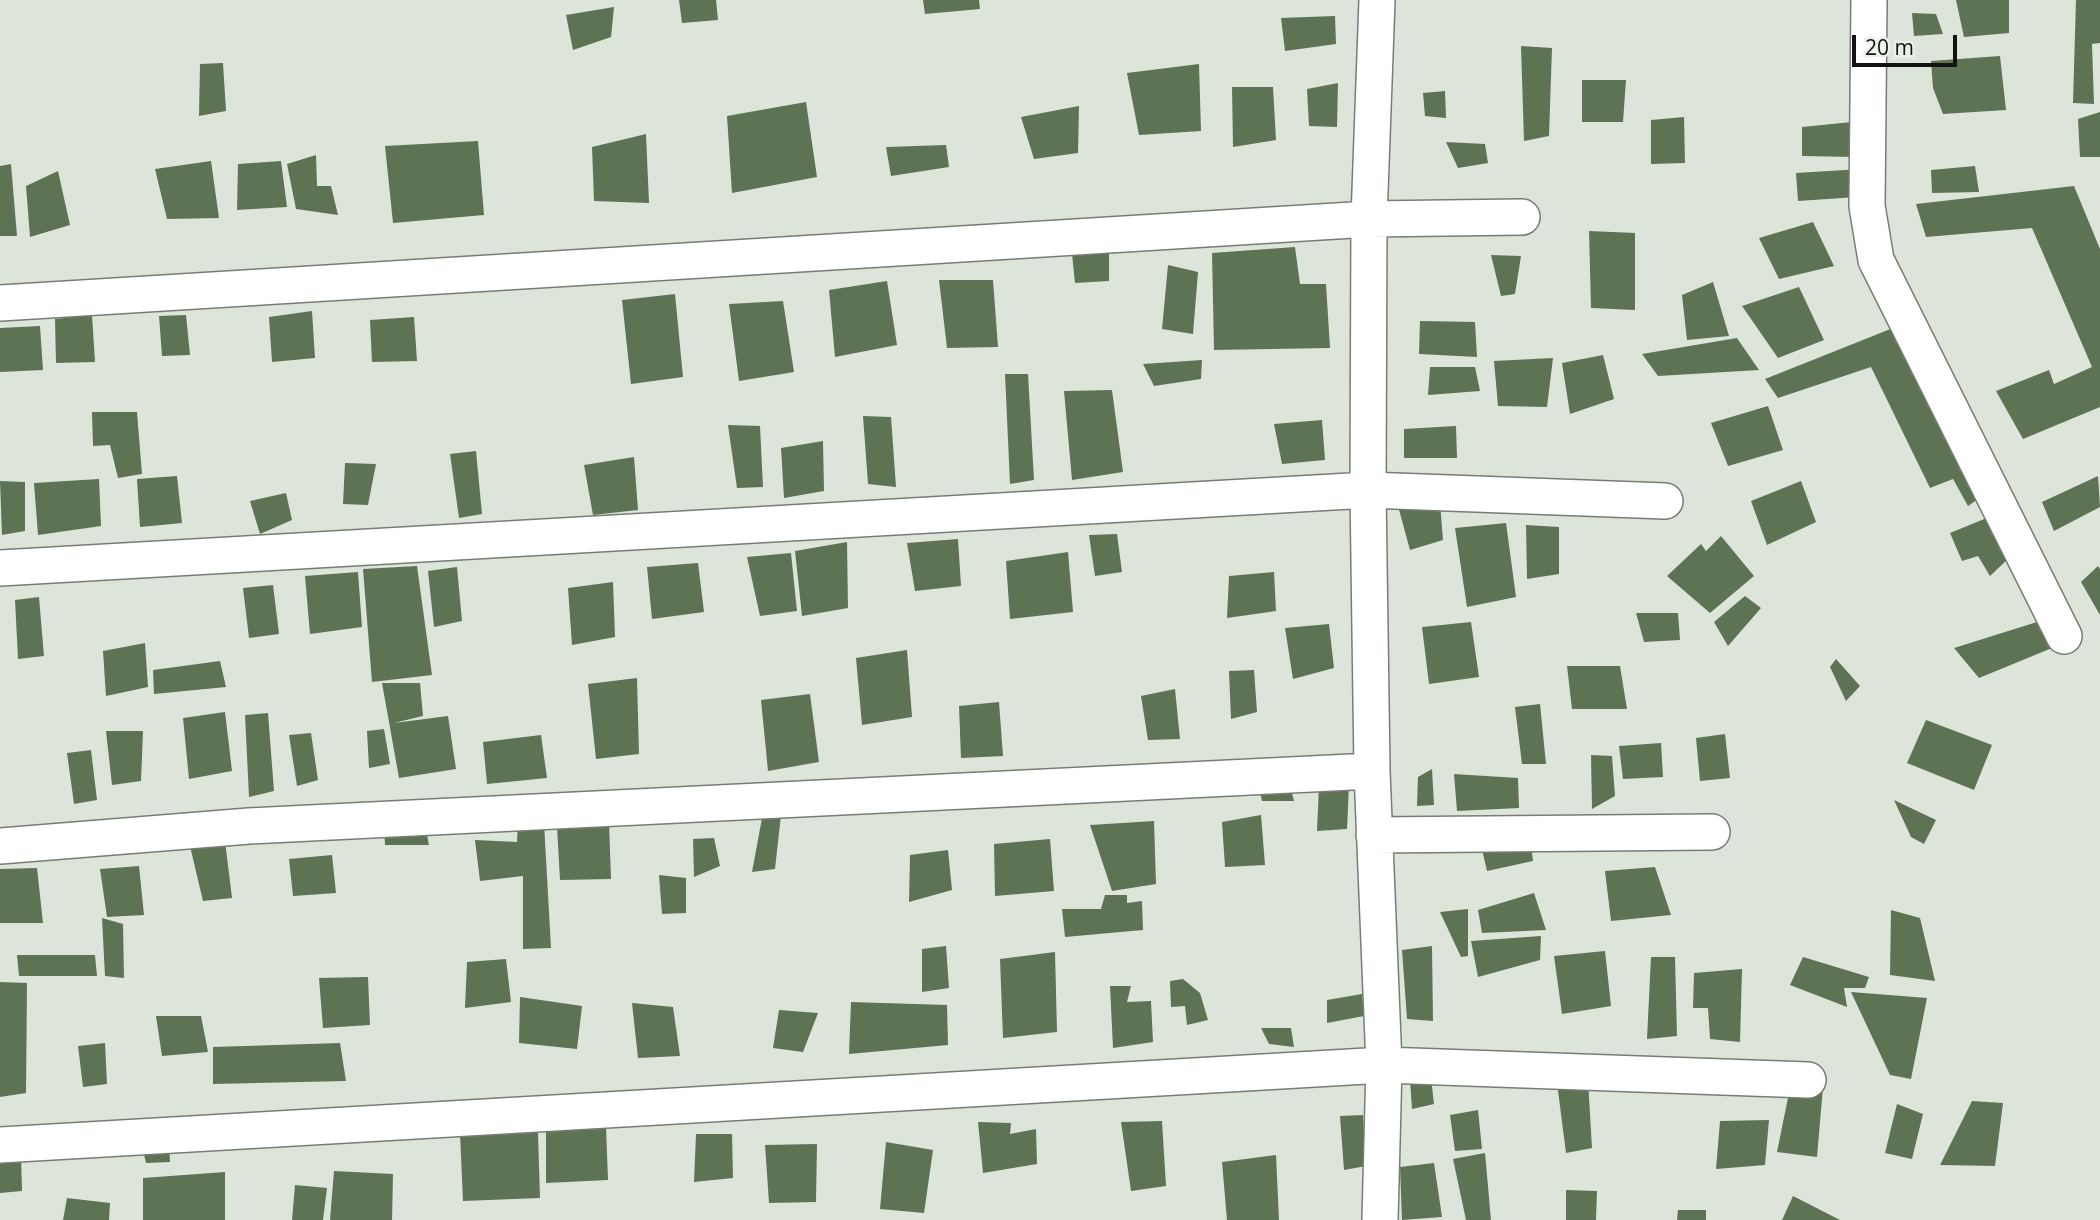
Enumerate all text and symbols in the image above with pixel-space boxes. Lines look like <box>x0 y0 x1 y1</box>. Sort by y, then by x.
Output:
scale bar <box>1855 21 1960 65</box>
text: 20 m <box>1865 33 1914 61</box>

